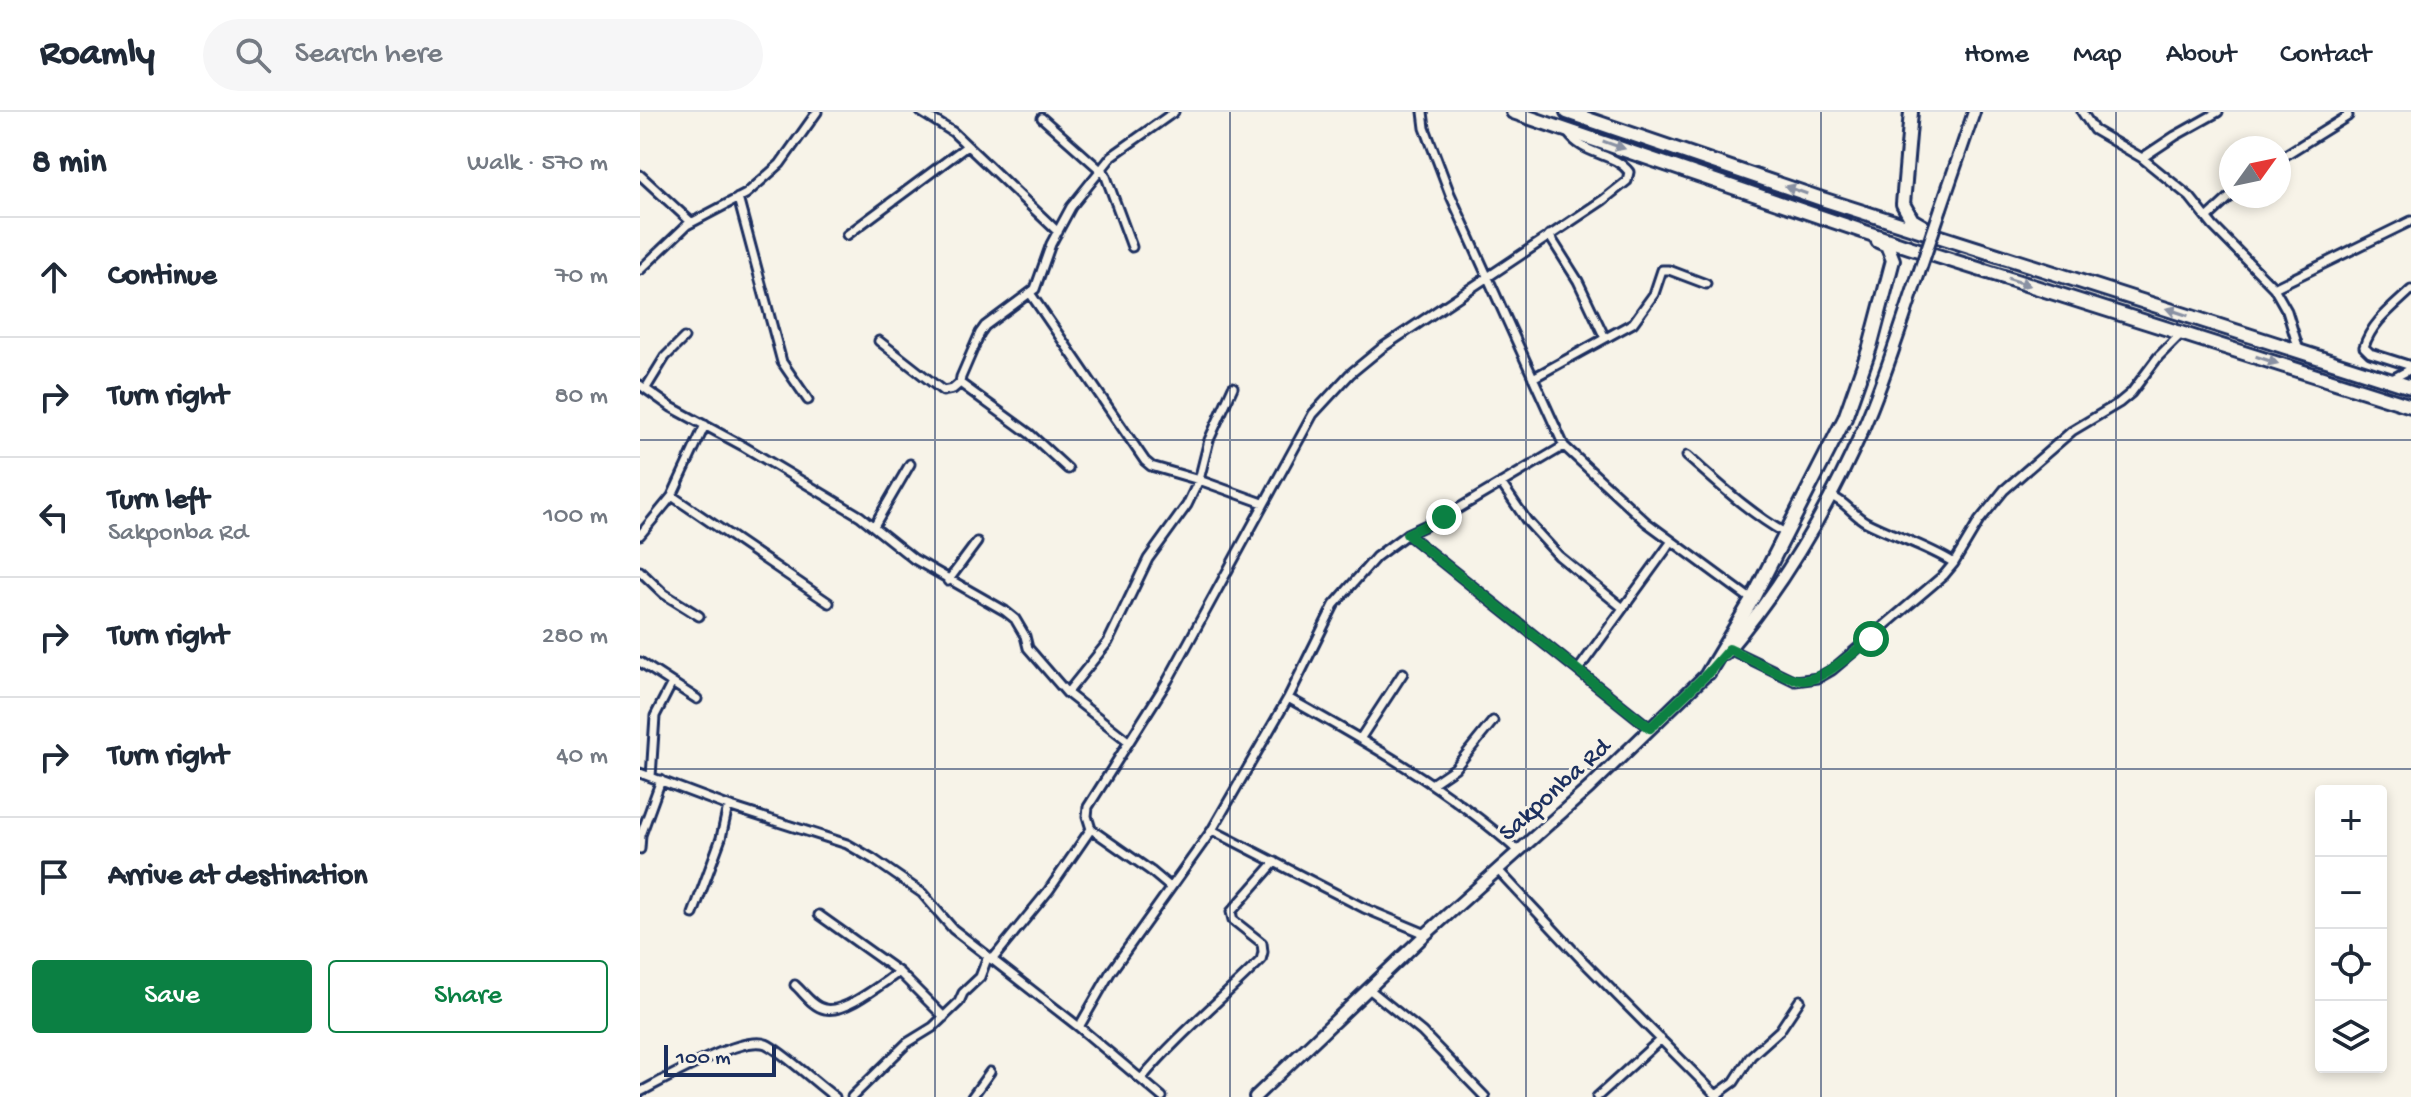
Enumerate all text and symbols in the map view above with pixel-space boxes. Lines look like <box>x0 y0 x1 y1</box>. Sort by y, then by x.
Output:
search box <box>203 19 763 91</box>
text: Roamly <box>40 33 155 77</box>
icon: search <box>231 33 275 77</box>
text: Search here <box>295 38 443 73</box>
text: Home <box>1964 39 2029 72</box>
text: Map <box>2073 39 2122 72</box>
text: About <box>2166 39 2236 72</box>
text: Contact <box>2280 39 2371 72</box>
north arrow <box>2219 136 2291 208</box>
one-way arrow <box>1602 139 1626 152</box>
text: 8 min <box>32 144 106 184</box>
text: Walk · 570 m <box>467 149 608 180</box>
one-way arrow <box>1783 184 1807 196</box>
icon: ahead <box>32 255 76 299</box>
text: Continue <box>108 260 217 295</box>
text: 70 m <box>555 262 608 293</box>
one-way arrow <box>2008 276 2032 288</box>
one-way arrow <box>2164 305 2188 317</box>
one-way arrow <box>2256 355 2280 367</box>
icon: right <box>32 375 76 419</box>
text: Turn right <box>108 380 228 415</box>
text: 80 m <box>554 382 608 413</box>
text: Turn left <box>108 484 209 519</box>
icon: left <box>32 495 76 539</box>
route end <box>1426 499 1462 535</box>
text: 100 m <box>543 502 608 533</box>
text: Sakponba Rd <box>108 519 248 550</box>
icon: right <box>32 615 76 659</box>
text: Turn right <box>108 620 228 655</box>
route start <box>1853 621 1889 657</box>
text: 280 m <box>542 622 608 653</box>
street label: Sakponba Rd <box>1494 732 1620 850</box>
icon: right <box>32 735 76 779</box>
text: Turn right <box>108 740 228 775</box>
text: 40 m <box>556 742 608 773</box>
map controls <box>2315 785 2387 1073</box>
button: + <box>2315 785 2387 857</box>
icon: arrive <box>32 855 76 899</box>
button: − <box>2315 857 2387 929</box>
text: Arrive at destination <box>108 860 368 895</box>
button: locate <box>2315 929 2387 1001</box>
button: Save <box>32 960 312 1033</box>
button: Share <box>328 960 608 1033</box>
button: layers <box>2315 1001 2387 1073</box>
scale bar <box>664 1041 776 1077</box>
text: 100 m <box>676 1046 731 1072</box>

